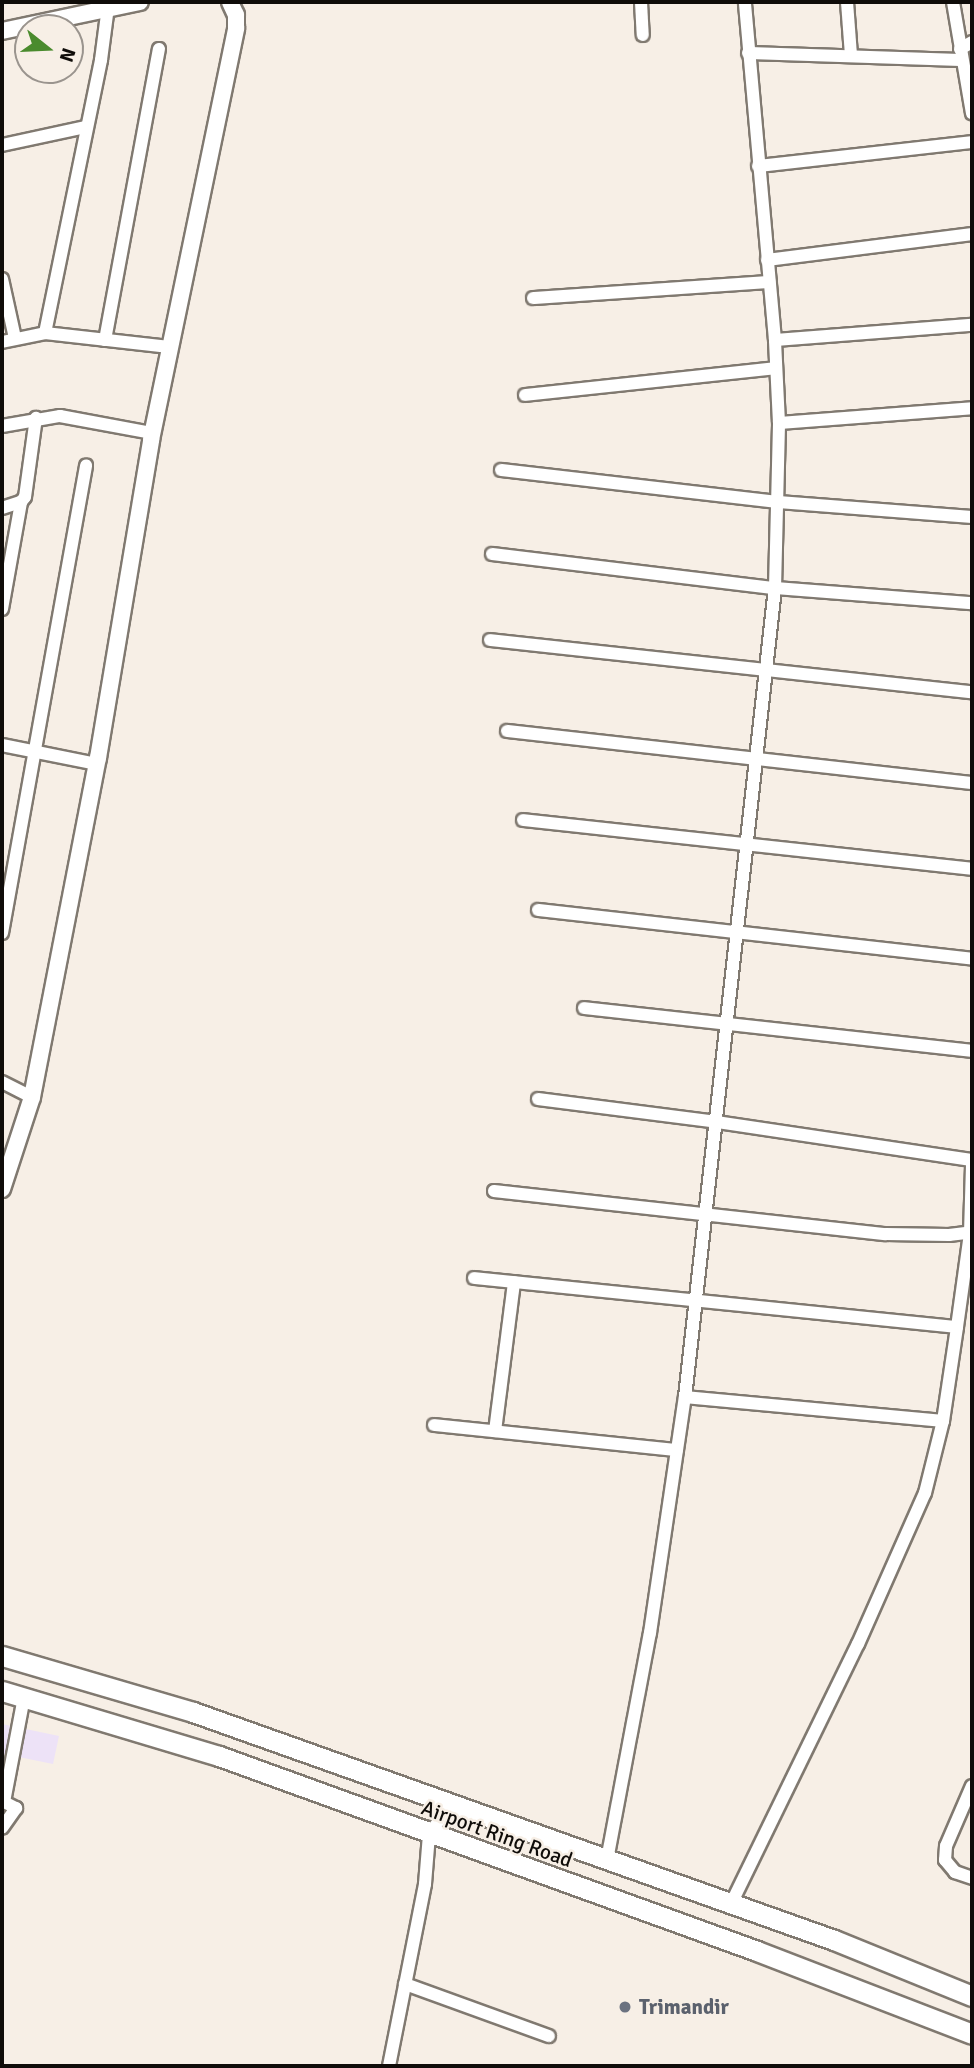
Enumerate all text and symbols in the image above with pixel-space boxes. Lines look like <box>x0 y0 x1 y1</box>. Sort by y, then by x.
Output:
north arrow <box>14 14 84 84</box>
text: N <box>54 45 81 65</box>
street label: Airport Ring Road <box>418 1795 576 1873</box>
place label: Trimandir <box>639 1994 729 2020</box>
marker: Trimandir <box>617 1999 633 2015</box>

